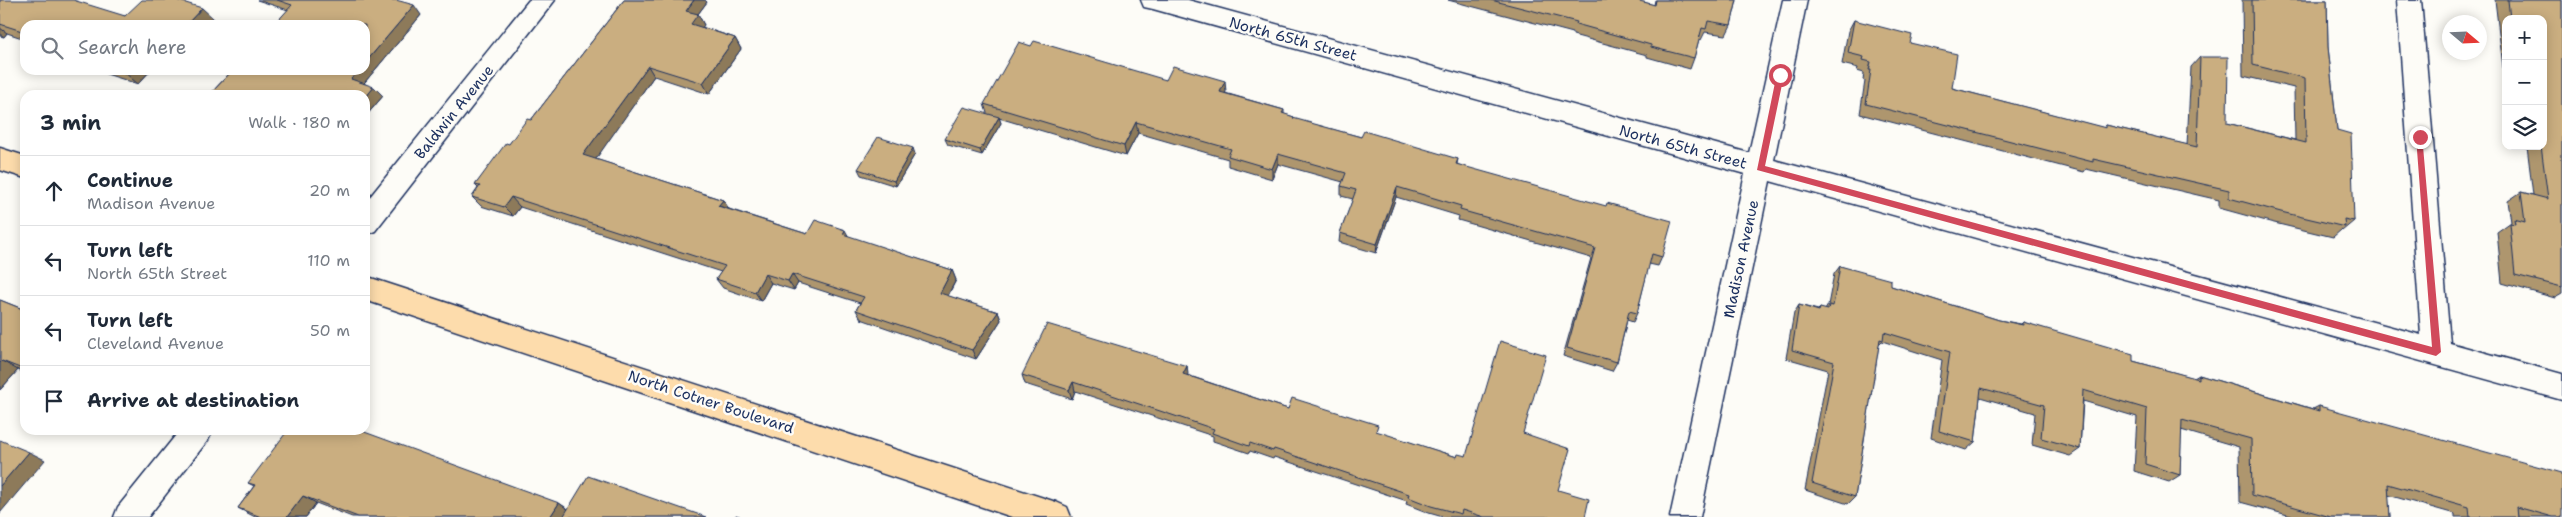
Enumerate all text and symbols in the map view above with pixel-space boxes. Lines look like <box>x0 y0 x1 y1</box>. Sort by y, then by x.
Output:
street label: North 65th Street <box>1227 12 1359 66</box>
north arrow <box>2442 15 2487 60</box>
map controls <box>2502 15 2547 150</box>
button: + <box>2502 15 2547 60</box>
search box <box>20 20 370 75</box>
icon: search <box>38 34 66 62</box>
text: Search here <box>78 35 187 60</box>
button: − <box>2502 60 2547 105</box>
street label: Baldwin Avenue <box>410 61 498 163</box>
route start <box>1769 64 1792 87</box>
button: layers <box>2502 105 2547 150</box>
text: 3 min <box>40 109 101 137</box>
text: Walk · 180 m <box>248 112 350 133</box>
street label: North 65th Street <box>1617 120 1749 174</box>
route end <box>2409 126 2432 149</box>
text: Continue <box>87 168 173 193</box>
icon: ahead <box>40 177 68 205</box>
text: 20 m <box>309 180 350 201</box>
text: Madison Avenue <box>87 193 215 214</box>
street label: Madison Avenue <box>1719 198 1763 320</box>
text: Turn left <box>87 238 173 263</box>
icon: left <box>40 247 68 275</box>
text: 110 m <box>307 250 350 271</box>
text: North 65th Street <box>87 263 227 284</box>
text: Turn left <box>87 308 173 333</box>
icon: left <box>40 317 68 345</box>
text: 50 m <box>310 320 350 341</box>
text: Cleveland Avenue <box>87 333 224 354</box>
street label: North Cotner Boulevard <box>625 366 797 438</box>
icon: arrive <box>40 387 68 415</box>
text: Arrive at destination <box>87 388 299 413</box>

